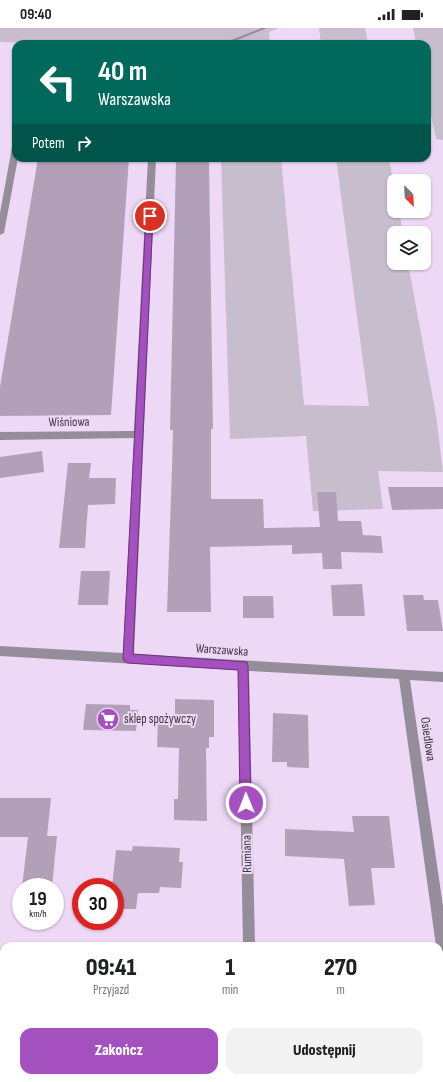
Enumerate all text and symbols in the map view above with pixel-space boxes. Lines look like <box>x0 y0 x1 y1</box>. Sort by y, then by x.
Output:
text: 09:40 <box>20 5 52 24</box>
text: 40 m <box>98 55 147 88</box>
icon: left <box>32 56 84 108</box>
text: Warszawska <box>98 89 171 110</box>
icon: right <box>73 132 95 154</box>
text: Potem <box>32 134 65 153</box>
north arrow <box>387 174 431 218</box>
map controls <box>387 174 431 270</box>
pin <box>133 199 167 233</box>
icon: arrive <box>139 205 161 227</box>
button: layers <box>387 226 431 270</box>
street label: Wiśniowa <box>48 414 90 430</box>
street label: Warszawska <box>195 640 249 660</box>
supermarket icon: sklep spożywczy <box>95 706 121 732</box>
place label: sklep spożywczy <box>124 711 196 727</box>
street label: Osiedlowa <box>417 716 439 762</box>
position arrow <box>225 782 267 824</box>
street label: Rumiana <box>239 835 255 873</box>
speed limit sign: 30 <box>72 878 124 930</box>
text: 19 <box>29 887 47 911</box>
text: km/h <box>29 908 47 920</box>
text: 09:41 <box>86 953 136 982</box>
text: 1 <box>225 953 235 982</box>
text: 270 <box>324 953 357 982</box>
text: Przyjazd <box>93 982 129 998</box>
text: min <box>222 982 238 998</box>
text: m <box>336 982 345 998</box>
button: Zakończ <box>20 1028 218 1074</box>
button: Udostępnij <box>226 1028 423 1074</box>

